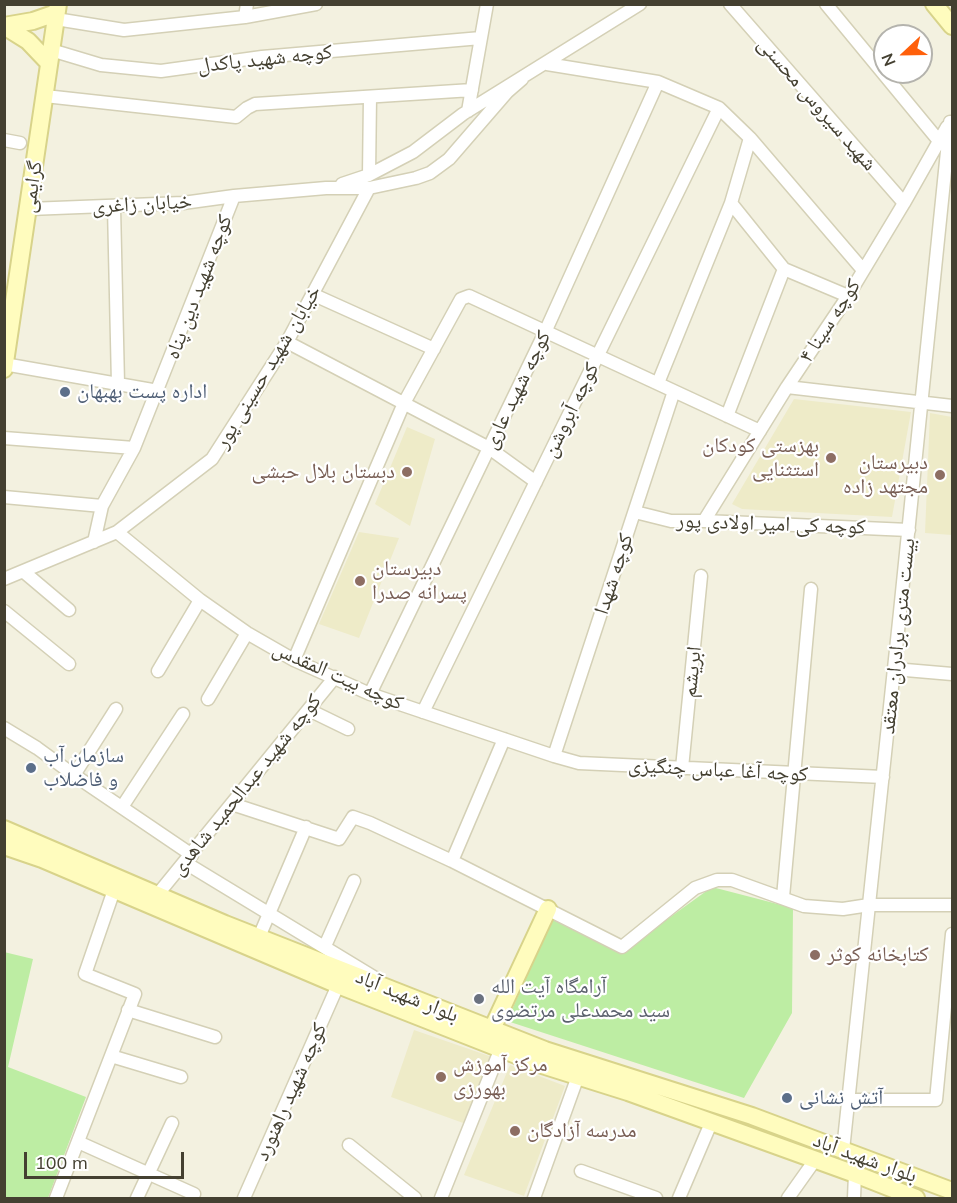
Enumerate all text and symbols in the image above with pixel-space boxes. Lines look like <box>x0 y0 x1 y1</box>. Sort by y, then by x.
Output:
north arrow <box>873 24 933 84</box>
street label: شهید سیروس محسنی <box>752 32 882 176</box>
street label: کوچه شهید پاکدل <box>196 39 334 79</box>
text: N <box>877 51 900 69</box>
street label: گرایمی <box>16 159 48 215</box>
street label: خیابان زاغری <box>91 189 193 219</box>
street label: کوچه شهید دین پناه <box>160 211 238 363</box>
street label: کوچه سینا ۴ <box>794 274 866 368</box>
street label: خیابان شهید حسینی پور <box>209 281 327 453</box>
street label: کوچه شهید عاری <box>477 327 557 453</box>
street label: کوچه آبروشن <box>537 359 605 461</box>
place label: اداره پست بهبهان <box>77 379 207 405</box>
marker: اداره پست بهبهان <box>58 385 72 399</box>
place label: بهزستی کودکان استثنایی <box>702 433 819 483</box>
place label: دبیرستان مجتهد زاده <box>843 450 928 500</box>
marker: بهزستی کودکان استثنایی <box>824 451 838 465</box>
place label: دبستان بلال حبشی <box>252 459 395 485</box>
marker: دبستان بلال حبشی <box>400 465 414 479</box>
marker: دبیرستان مجتهد زاده <box>933 468 947 482</box>
street label: کوچه کی امیر اولادی پور <box>676 508 866 540</box>
street label: کوچه شهدا <box>589 530 639 618</box>
street label: بیست متری برادران معتقد <box>875 537 921 735</box>
place label: دبیرستان پسرانه صدرا <box>372 556 467 606</box>
marker: دبیرستان پسرانه صدرا <box>353 574 367 588</box>
street label: کوچه بیت المقدس <box>269 636 407 716</box>
street label: ابریشم <box>677 645 707 699</box>
street label: کوچه شهید عبدالحمید شاهدی <box>165 689 327 881</box>
place label: سازمان آب و فاضلاب <box>43 743 124 793</box>
street label: کوچه آغا عباس چنگیزی <box>627 753 809 787</box>
marker: سازمان آب و فاضلاب <box>24 761 38 775</box>
place label: کتابخانه کوثر <box>827 942 929 968</box>
marker: کتابخانه کوثر <box>808 948 822 962</box>
street label: بلوار شهید آباد <box>352 964 462 1028</box>
place label: آرامگاه آیت الله سید محمدعلی مرتضوی <box>491 974 670 1024</box>
marker: آرامگاه آیت الله سید محمدعلی مرتضوی <box>472 992 486 1006</box>
street label: کوچه شهید راهنورد <box>249 1019 333 1165</box>
place label: مرکز آموزش بهورزی <box>453 1052 548 1102</box>
marker: مرکز آموزش بهورزی <box>434 1070 448 1084</box>
place label: آتش نشانی <box>799 1085 883 1111</box>
marker: آتش نشانی <box>780 1091 794 1105</box>
place label: مدرسه آزادگان <box>527 1118 637 1144</box>
marker: مدرسه آزادگان <box>508 1124 522 1138</box>
street label: بلوار شهید آباد <box>810 1128 920 1188</box>
scale bar <box>27 1140 188 1178</box>
text: 100 m <box>35 1151 88 1174</box>

